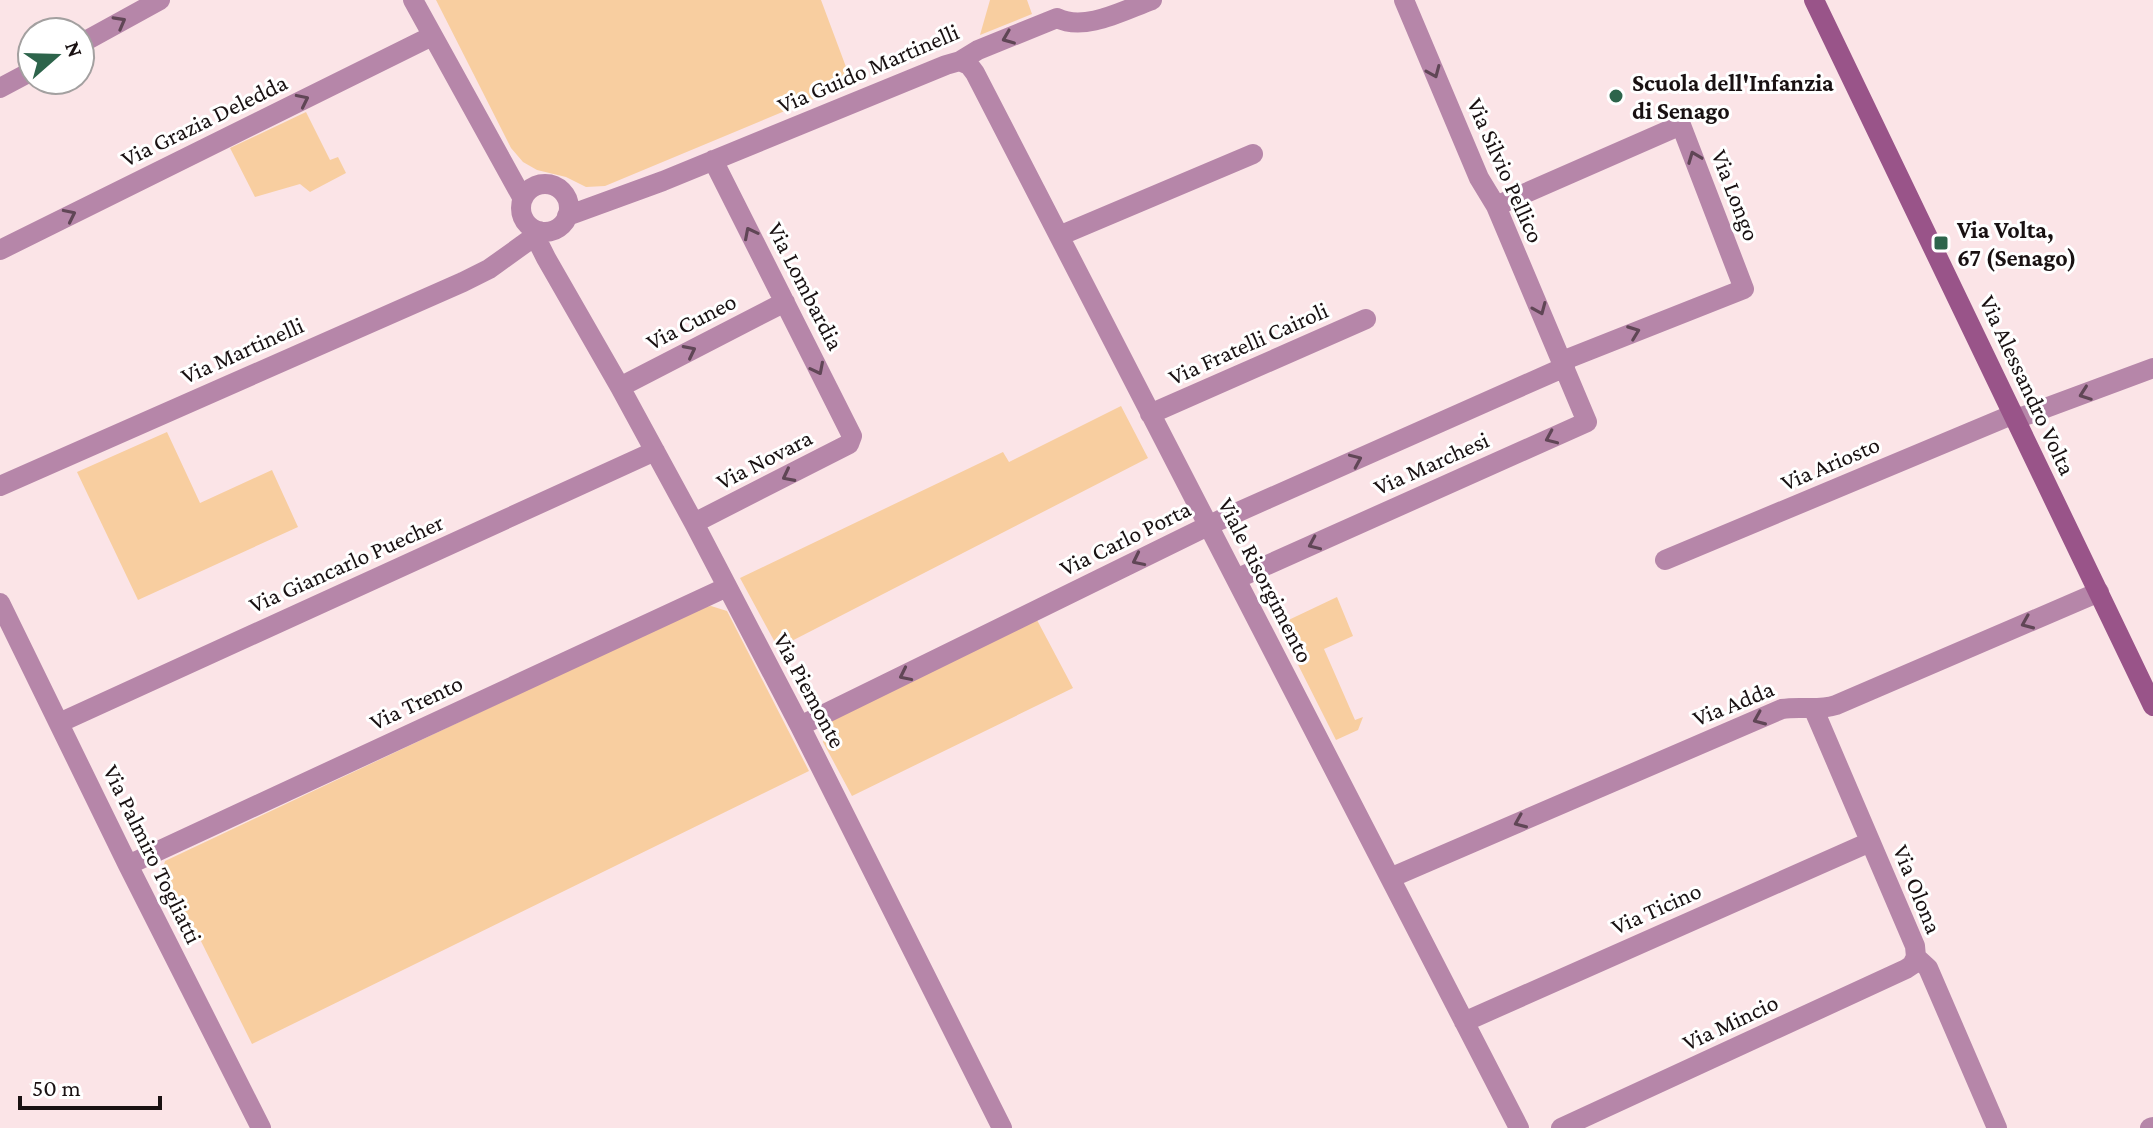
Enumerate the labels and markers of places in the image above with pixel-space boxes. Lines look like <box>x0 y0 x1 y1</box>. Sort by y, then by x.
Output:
place label: Scuola dell'Infanzia di Senago <box>1632 69 1834 124</box>
marker: Scuola dell'Infanzia di Senago <box>1607 87 1625 105</box>
place label: Via Volta, 67 (Senago) <box>1956 216 2077 272</box>
marker: Via Volta, 67 (Senago) <box>1932 234 1950 252</box>

